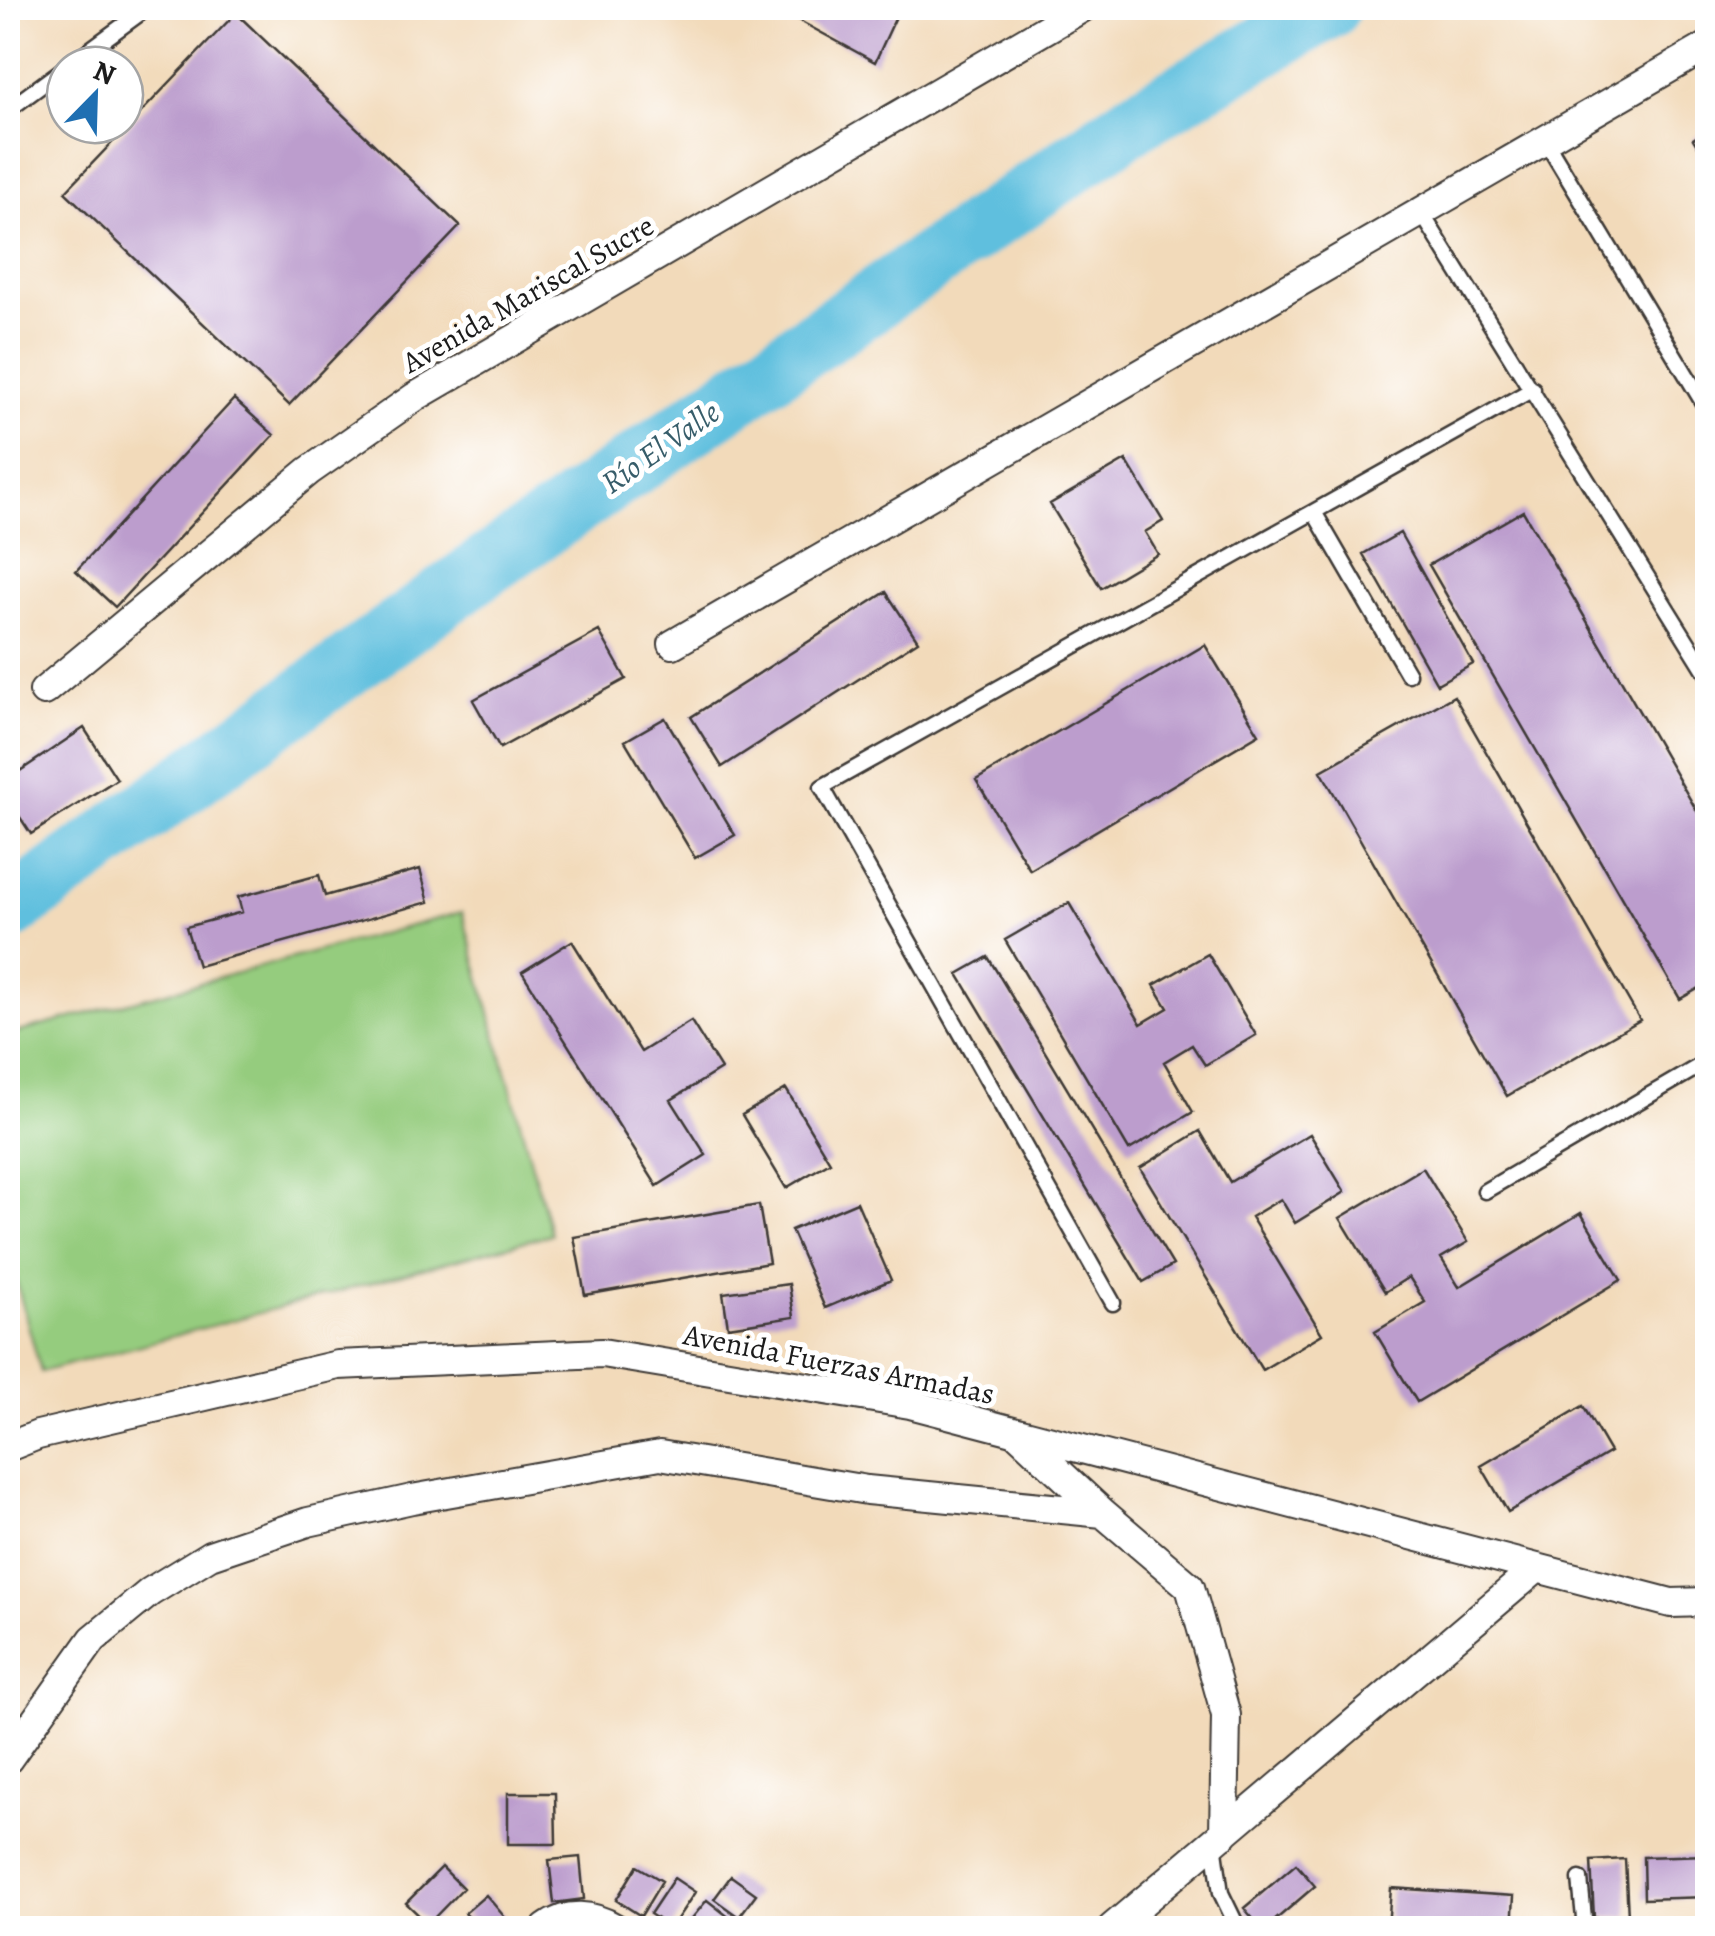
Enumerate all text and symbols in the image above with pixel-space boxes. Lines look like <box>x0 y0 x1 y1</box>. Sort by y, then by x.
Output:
north arrow <box>45 45 145 145</box>
text: N <box>88 51 121 94</box>
street label: Avenida Mariscal Sucre <box>394 206 661 383</box>
water label: Río El Valle <box>592 390 728 504</box>
street label: Avenida Fuerzas Armadas <box>679 1314 998 1414</box>

